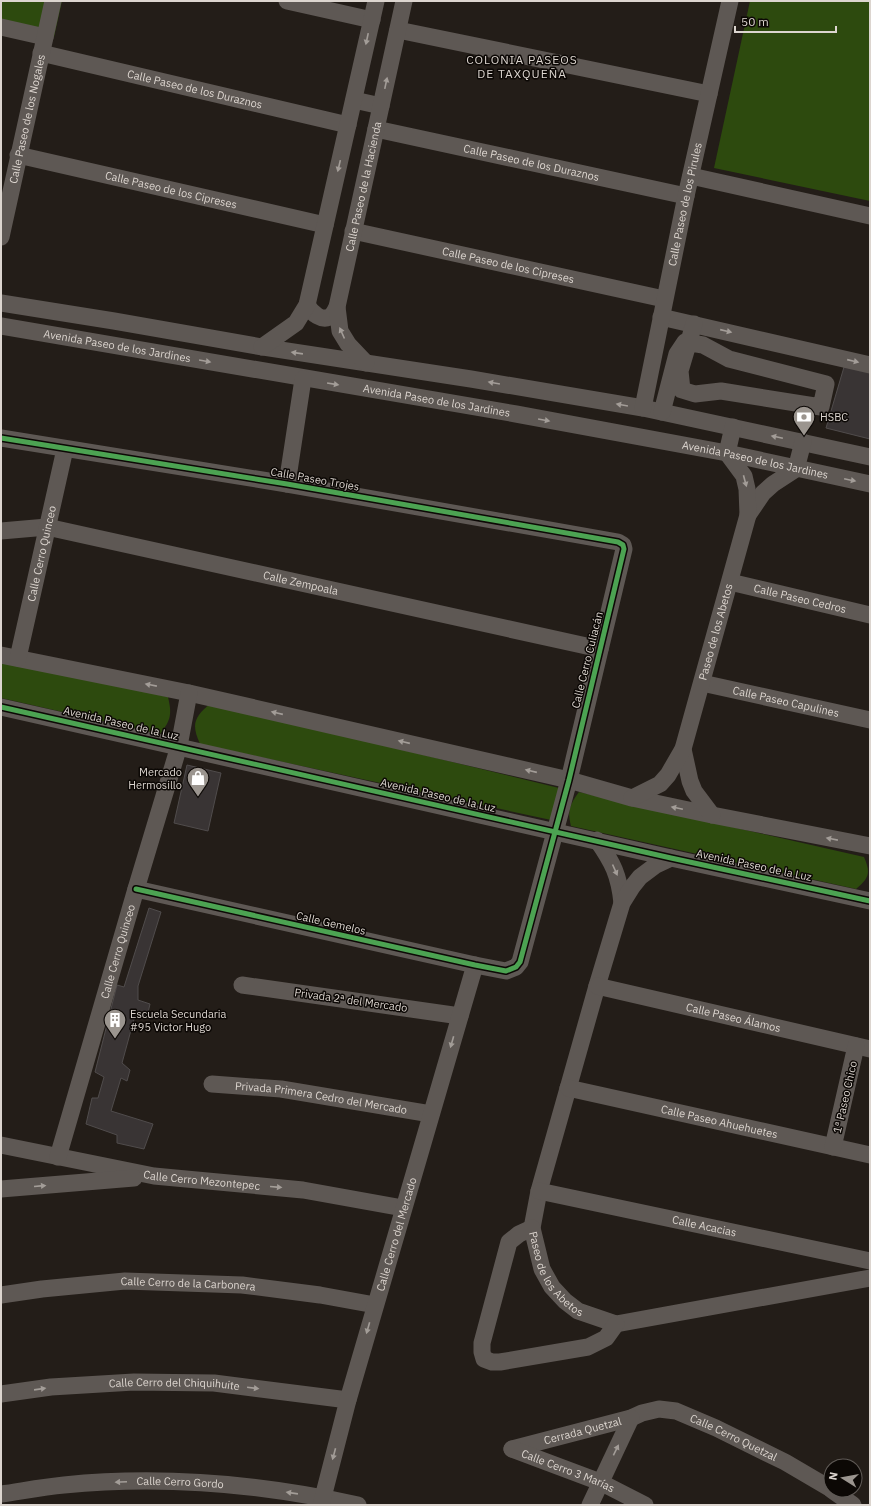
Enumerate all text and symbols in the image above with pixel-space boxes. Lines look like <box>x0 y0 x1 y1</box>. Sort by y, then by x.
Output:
scale bar <box>735 8 836 34</box>
text: 50 m <box>741 14 769 29</box>
one-way arrow <box>364 33 370 45</box>
district label: COLONIA PASEOS DE TAXQUEÑA <box>466 52 578 81</box>
street label: Calle Paseo de los Nogales <box>6 53 48 185</box>
street label: Calle Paseo de los Duraznos <box>126 66 264 112</box>
one-way arrow <box>384 77 390 89</box>
street label: Calle Paseo de la Hacienda <box>342 120 384 253</box>
street label: Calle Paseo de los Duraznos <box>462 141 601 184</box>
street label: Calle Paseo de los Pirules <box>665 141 705 267</box>
one-way arrow <box>335 160 341 172</box>
street label: Calle Paseo de los Cipreses <box>104 168 238 212</box>
street label: Calle Paseo de los Cipreses <box>441 244 576 286</box>
street label: Avenida Paseo de los Jardines <box>43 326 192 365</box>
one-way arrow <box>339 327 345 339</box>
one-way arrow <box>720 329 732 335</box>
one-way arrow <box>291 350 303 356</box>
one-way arrow <box>846 358 859 364</box>
one-way arrow <box>199 359 211 365</box>
one-way arrow <box>488 380 500 386</box>
one-way arrow <box>327 381 339 387</box>
street label: Avenida Paseo de los Jardines <box>362 381 511 420</box>
one-way arrow <box>616 402 629 408</box>
bank icon: HSBC <box>791 404 817 437</box>
place label: HSBC <box>820 410 848 424</box>
one-way arrow <box>538 417 550 423</box>
one-way arrow <box>771 433 783 439</box>
street label: Avenida Paseo de los Jardines <box>681 438 830 482</box>
street label: Calle Paseo Trojes <box>269 464 361 494</box>
one-way arrow <box>742 476 748 488</box>
one-way arrow <box>844 478 856 484</box>
street label: Calle Cerro Quinceo <box>24 504 59 603</box>
street label: Calle Zempoala <box>262 568 340 598</box>
street label: Calle Paseo Cedros <box>752 581 848 616</box>
street label: Paseo de los Abetos <box>695 582 736 682</box>
street label: Calle Cerro Culiacán <box>568 610 606 710</box>
one-way arrow <box>144 682 157 688</box>
street label: Calle Paseo Capulines <box>731 683 841 720</box>
street label: Avenida Paseo de la Luz <box>62 703 180 743</box>
one-way arrow <box>271 710 284 716</box>
one-way arrow <box>398 739 410 745</box>
place label: Mercado Hermosillo <box>128 765 182 792</box>
shop icon: Mercado Hermosillo <box>185 765 211 798</box>
one-way arrow <box>525 768 537 774</box>
street label: Avenida Paseo de la Luz <box>379 775 497 815</box>
one-way arrow <box>671 804 683 810</box>
one-way arrow <box>826 835 838 841</box>
street label: Avenida Paseo de la Luz <box>695 846 813 884</box>
one-way arrow <box>612 864 618 875</box>
street label: Calle Cerro Quinceo <box>97 903 138 1000</box>
street label: Calle Gemelos <box>295 908 367 938</box>
street label: Privada 2ª del Mercado <box>294 985 408 1015</box>
street label: Calle Paseo Álamos <box>685 1000 782 1035</box>
building icon: Escuela Secundaria #95 Victor Hugo <box>102 1007 128 1040</box>
place label: Escuela Secundaria #95 Victor Hugo <box>130 1007 227 1034</box>
one-way arrow <box>449 1037 455 1049</box>
street label: 1ª Paseo Chico <box>830 1060 860 1134</box>
street label: Privada Primera Cedro del Mercado <box>234 1079 408 1117</box>
street label: Calle Paseo Ahuehuetes <box>660 1102 779 1141</box>
street label: Calle Cerro Mezontepec <box>142 1167 261 1193</box>
street label: Calle Cerro del Mercado <box>373 1176 420 1293</box>
one-way arrow <box>34 1182 46 1189</box>
one-way arrow <box>270 1184 282 1191</box>
street label: Calle Acacias <box>671 1212 738 1240</box>
street label: Paseo de los Abetos <box>526 1230 585 1319</box>
street label: Calle Cerro de la Carbonera <box>120 1274 257 1294</box>
one-way arrow <box>365 1323 371 1335</box>
street label: Calle Cerro del Chiquihuite <box>108 1375 241 1393</box>
one-way arrow <box>247 1385 259 1391</box>
one-way arrow <box>34 1386 46 1392</box>
street label: Calle Cerro Quetzal <box>688 1411 780 1464</box>
street label: Cerrada Quetzal <box>542 1414 623 1447</box>
one-way arrow <box>613 1444 619 1456</box>
street label: Calle Cerro 3 Marías <box>519 1446 617 1495</box>
one-way arrow <box>331 1448 337 1460</box>
north arrow <box>823 1458 863 1498</box>
text: N <box>826 1471 841 1481</box>
street label: Calle Cerro Gordo <box>136 1474 224 1491</box>
one-way arrow <box>114 1479 127 1485</box>
one-way arrow <box>286 1490 298 1496</box>

